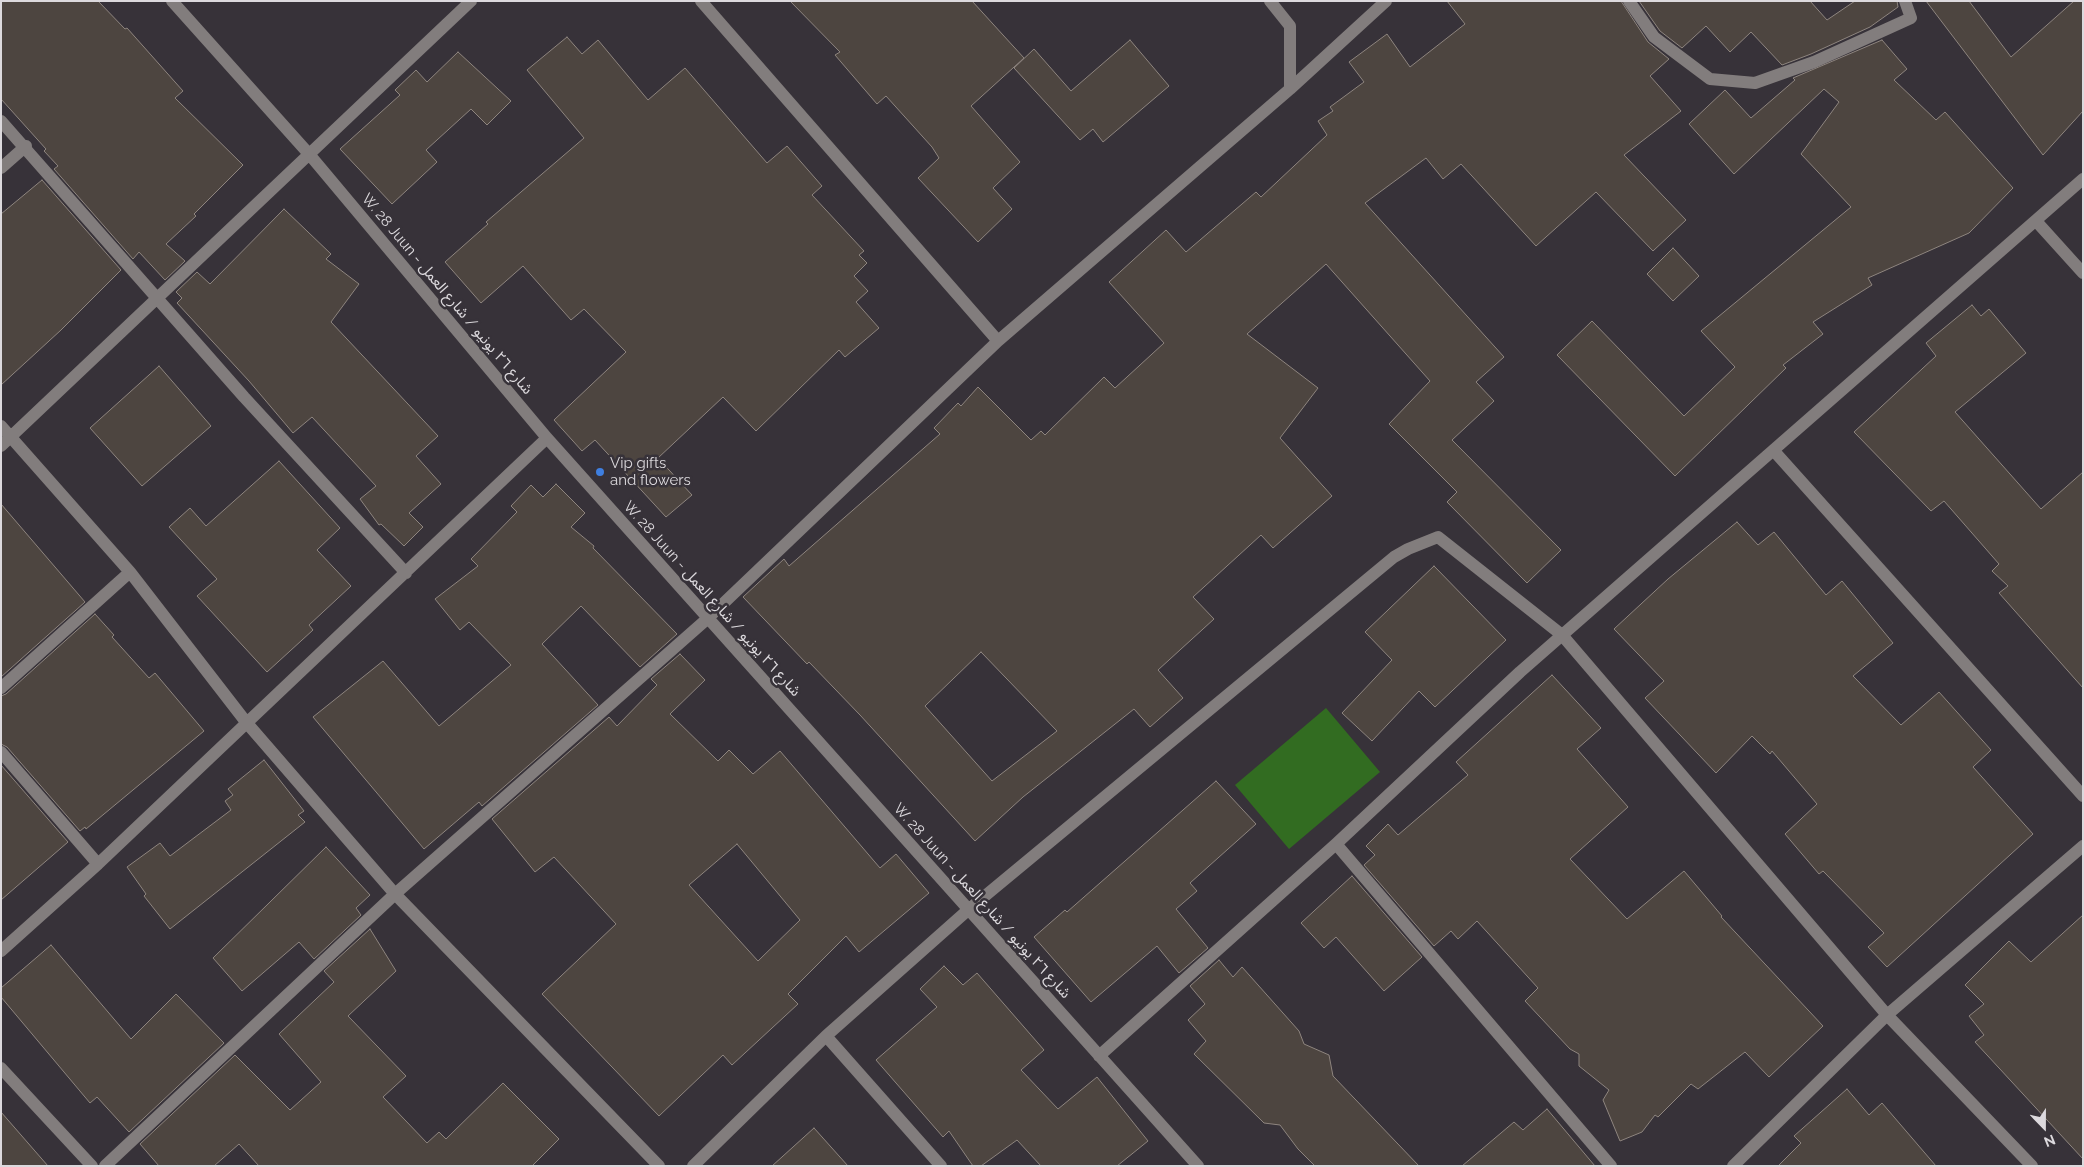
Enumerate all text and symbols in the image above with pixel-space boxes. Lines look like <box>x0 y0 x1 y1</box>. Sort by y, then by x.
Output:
street label: W. 28 Juun - شارع ٢٦ يونيو / شارع العمل <box>358 190 536 398</box>
place label: Vip gifts and flowers <box>610 454 691 489</box>
marker: Vip gifts and flowers <box>594 466 606 478</box>
street label: W. 28 Juun - شارع ٢٦ يونيو / شارع العمل <box>620 498 804 700</box>
street label: W. 28 Juun - شارع ٢٦ يونيو / شارع العمل <box>890 800 1074 1002</box>
north arrow <box>2019 1102 2069 1152</box>
text: N <box>2042 1131 2058 1150</box>

